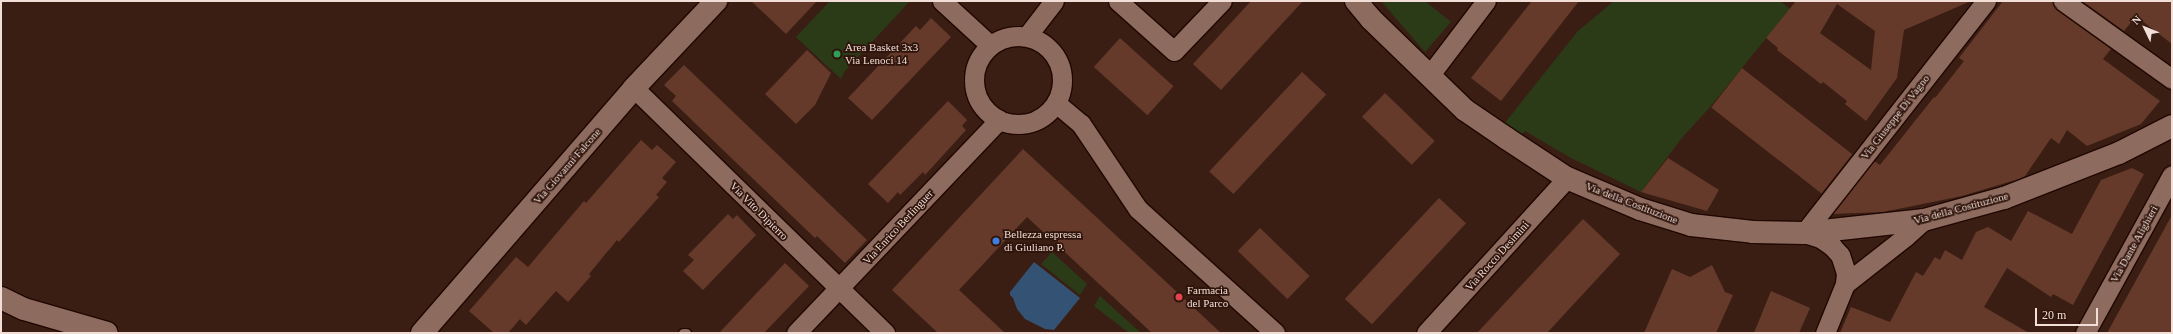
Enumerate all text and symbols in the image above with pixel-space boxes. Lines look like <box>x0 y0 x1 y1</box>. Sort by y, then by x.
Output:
north arrow <box>2125 8 2165 48</box>
text: N <box>2129 13 2143 27</box>
place label: Area Basket 3x3 Via Lenoci 14 <box>845 41 918 67</box>
marker: Area Basket 3x3 Via Lenoci 14 <box>832 49 842 59</box>
street label: Via Giuseppe Di Vagno <box>1858 72 1932 162</box>
street label: Via Giovanni Falcone <box>530 125 604 207</box>
street label: Via Vito Dipierro <box>727 179 791 243</box>
street label: Via della Costituzione <box>1584 179 1680 227</box>
street label: Via Enrico Berlinguer <box>860 187 936 267</box>
street label: Via della Costituzione <box>1912 189 2010 227</box>
street label: Via Dante Alighieri <box>2107 203 2161 285</box>
street label: Via Rocco Desimini <box>1462 218 1532 294</box>
place label: Bellezza espressa di Giuliano P. <box>1004 228 1081 254</box>
marker: Bellezza espressa di Giuliano P. <box>991 236 1001 246</box>
place label: Farmacia del Parco <box>1187 284 1228 310</box>
marker: Farmacia del Parco <box>1174 292 1184 302</box>
scale bar <box>2037 300 2100 326</box>
text: 20 m <box>2042 308 2066 322</box>

